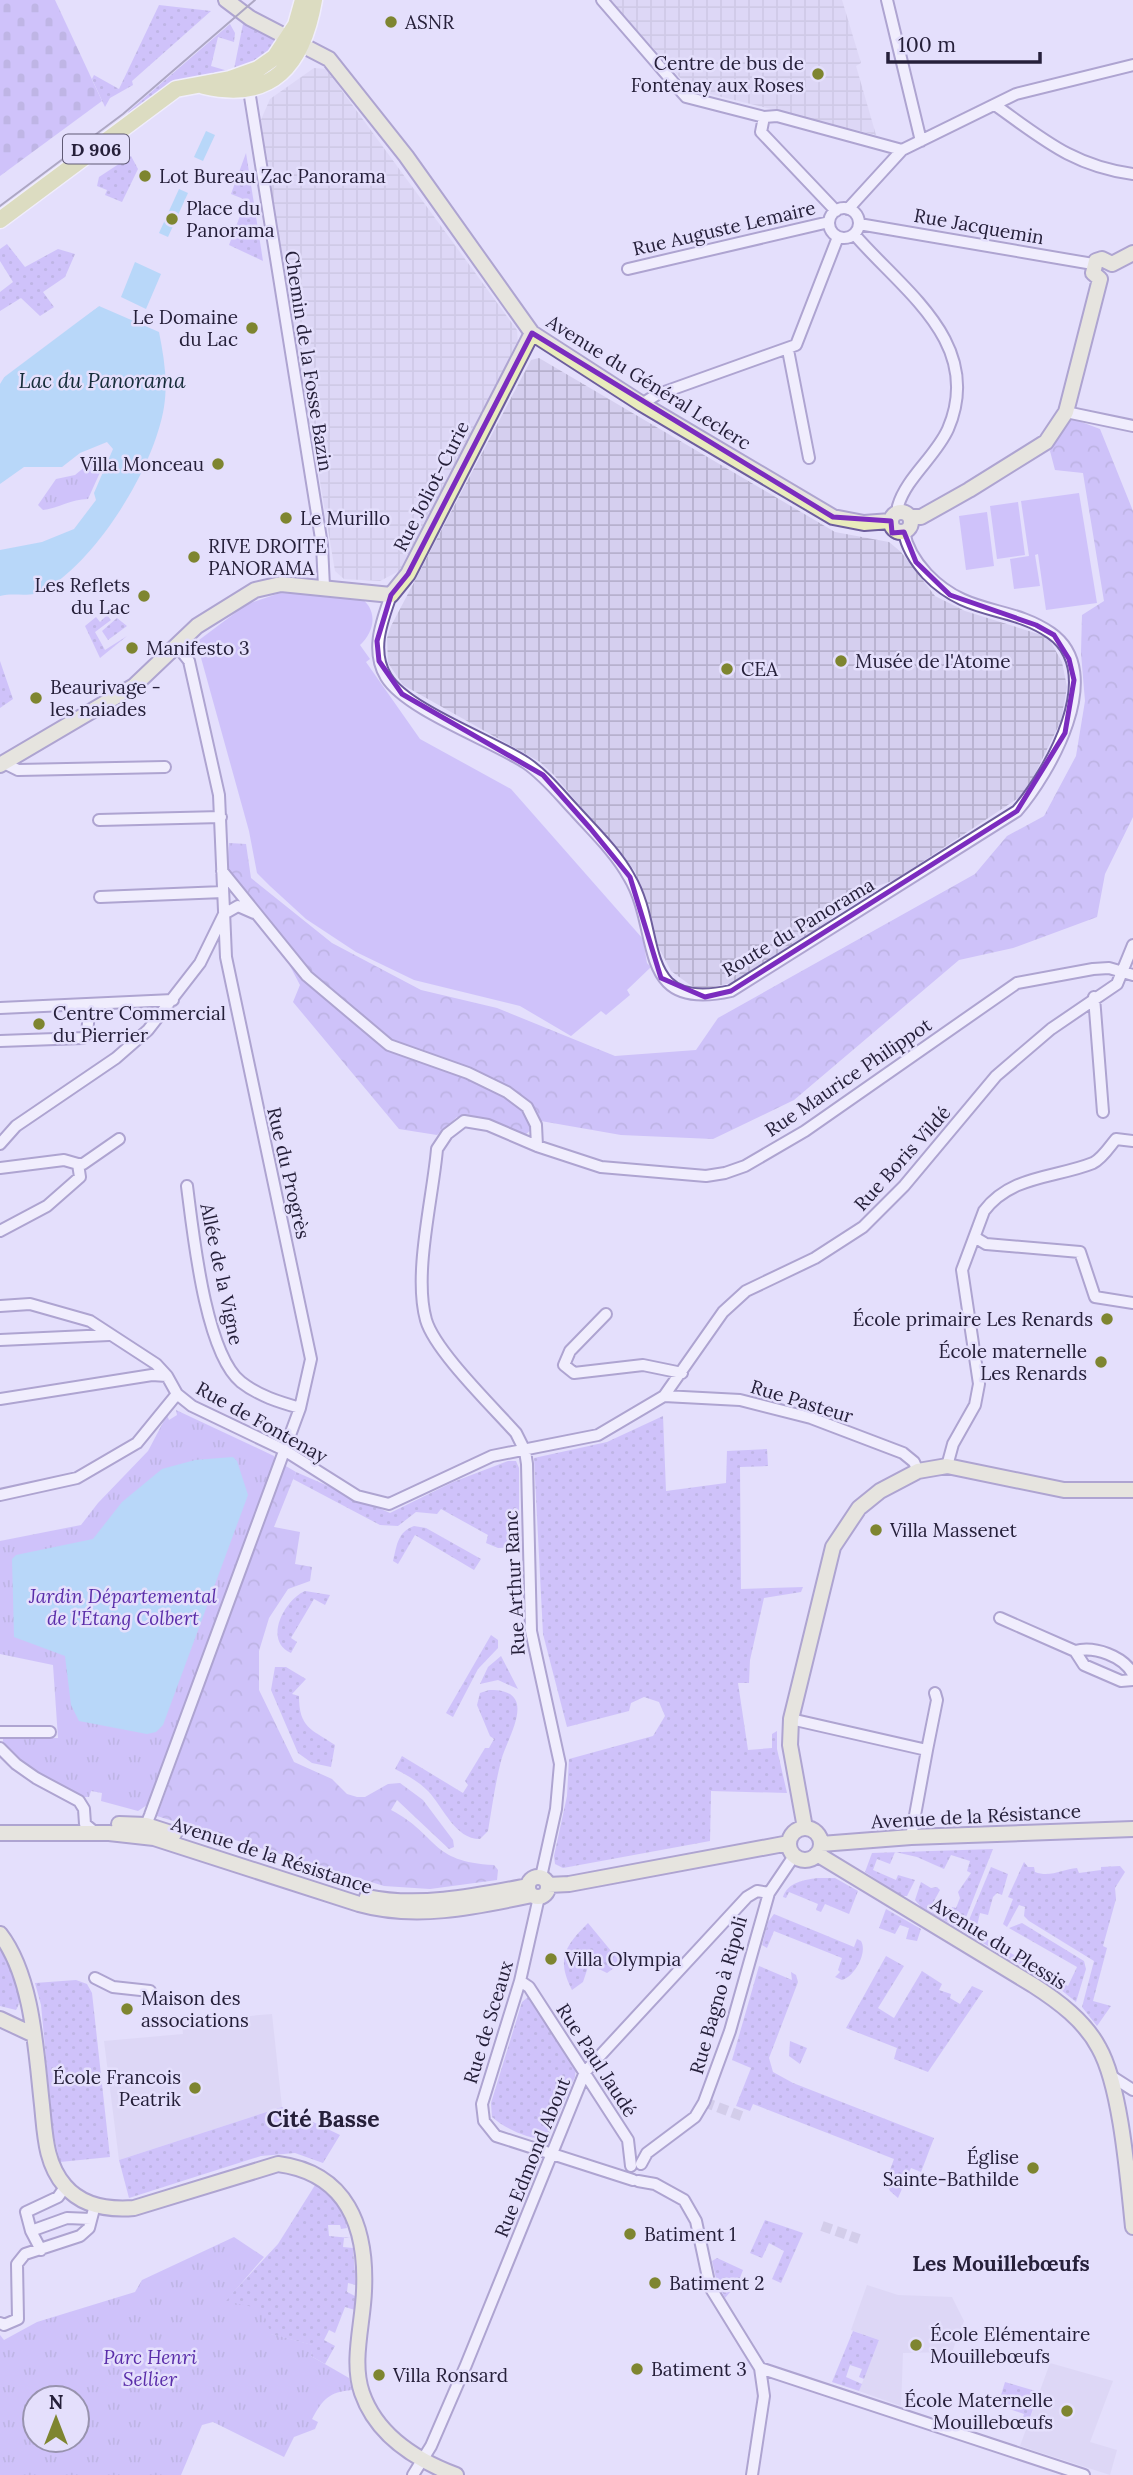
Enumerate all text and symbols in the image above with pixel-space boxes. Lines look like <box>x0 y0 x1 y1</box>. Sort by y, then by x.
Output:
place label: ASNR <box>404 10 454 34</box>
marker: ASNR <box>383 14 399 30</box>
scale bar <box>888 21 1040 65</box>
text: 100 m <box>898 31 956 58</box>
place label: Centre de bus de Fontenay aux Roses <box>631 51 804 97</box>
marker: Centre de bus de Fontenay aux Roses <box>810 66 826 82</box>
road number: D 906 <box>63 134 129 164</box>
place label: Lot Bureau Zac Panorama <box>159 164 386 188</box>
marker: Lot Bureau Zac Panorama <box>137 168 153 184</box>
street label: Rue Auguste Lemaire <box>630 195 818 261</box>
place label: Place du Panorama <box>186 196 275 242</box>
street label: Rue Jacquemin <box>912 203 1046 249</box>
marker: Place du Panorama <box>164 211 180 227</box>
street label: Chemin de la Fosse Bazin <box>280 249 338 473</box>
place label: Le Domaine du Lac <box>132 305 238 351</box>
street label: Avenue du Général Leclerc <box>541 309 756 455</box>
marker: Le Domaine du Lac <box>244 320 260 336</box>
water label: Lac du Panorama <box>19 367 186 394</box>
street label: Rue Joliot-Curie <box>388 417 474 555</box>
place label: Villa Monceau <box>79 452 204 476</box>
marker: Villa Monceau <box>210 456 226 472</box>
place label: Le Murillo <box>300 506 390 530</box>
marker: Le Murillo <box>278 510 294 526</box>
place label: RIVE DROITE PANORAMA <box>208 534 327 580</box>
marker: RIVE DROITE PANORAMA <box>186 549 202 565</box>
place label: Les Reflets du Lac <box>34 573 130 619</box>
marker: Les Reflets du Lac <box>136 588 152 604</box>
place label: Manifesto 3 <box>146 636 250 660</box>
marker: Manifesto 3 <box>124 640 140 656</box>
place label: Musée de l'Atome <box>855 649 1010 673</box>
marker: Musée de l'Atome <box>833 653 849 669</box>
place label: CEA <box>741 657 779 681</box>
marker: CEA <box>719 661 735 677</box>
place label: Beaurivage - les naiades <box>50 675 161 721</box>
marker: Beaurivage - les naiades <box>28 690 44 706</box>
street label: Route du Panorama <box>718 872 879 982</box>
place label: Centre Commercial du Pierrier <box>53 1001 226 1047</box>
street label: Rue Maurice Philippot <box>760 1012 936 1142</box>
marker: Centre Commercial du Pierrier <box>31 1016 47 1032</box>
street label: Rue Boris Vildé <box>849 1100 955 1216</box>
street label: Rue du Progrès <box>262 1105 316 1242</box>
street label: Allée de la Vigne <box>195 1200 249 1347</box>
place label: École primaire Les Renards <box>852 1307 1093 1331</box>
marker: École primaire Les Renards <box>1099 1311 1115 1327</box>
place label: École maternelle Les Renards <box>939 1339 1087 1385</box>
marker: École maternelle Les Renards <box>1093 1354 1109 1370</box>
street label: Rue Pasteur <box>748 1374 857 1428</box>
street label: Rue de Fontenay <box>192 1376 332 1468</box>
street label: Rue Arthur Ranc <box>498 1510 530 1656</box>
place label: Villa Massenet <box>889 1518 1017 1542</box>
marker: Villa Massenet <box>868 1522 884 1538</box>
park label: Jardin Départemental de l'Étang Colbert <box>28 1584 218 1630</box>
street label: Avenue de la Résistance <box>869 1799 1082 1834</box>
street label: Avenue de la Résistance <box>167 1811 376 1899</box>
street label: Avenue du Plessis <box>926 1891 1072 1995</box>
street label: Rue Bagno à Ripoli <box>684 1913 752 2077</box>
place label: Villa Olympia <box>564 1947 681 1971</box>
marker: Villa Olympia <box>543 1951 559 1967</box>
street label: Rue de Sceaux <box>458 1958 518 2086</box>
place label: Maison des associations <box>141 1986 249 2032</box>
street label: Rue Paul Jaudé <box>551 1999 643 2121</box>
marker: Maison des associations <box>119 2001 135 2017</box>
place label: École Francois Peatrik <box>53 2065 182 2111</box>
street label: Rue Edmond About <box>489 2073 575 2241</box>
marker: École Francois Peatrik <box>187 2080 203 2096</box>
district label: Cité Basse <box>266 2104 380 2133</box>
place label: Église Sainte-Bathilde <box>883 2145 1019 2191</box>
marker: Église Sainte-Bathilde <box>1025 2160 1041 2176</box>
place label: Batiment 1 <box>644 2222 736 2246</box>
marker: Batiment 1 <box>622 2226 638 2242</box>
district label: Les Mouillebœufs <box>912 2250 1090 2277</box>
place label: Batiment 2 <box>669 2271 764 2295</box>
marker: Batiment 2 <box>647 2275 663 2291</box>
place label: École Elémentaire Mouillebœufs <box>930 2322 1090 2368</box>
marker: École Elémentaire Mouillebœufs <box>908 2337 924 2353</box>
park label: Parc Henri Sellier <box>103 2345 197 2391</box>
place label: Batiment 3 <box>651 2357 747 2381</box>
marker: Batiment 3 <box>629 2361 645 2377</box>
place label: Villa Ronsard <box>392 2363 508 2387</box>
marker: Villa Ronsard <box>371 2367 387 2383</box>
north arrow <box>21 2384 91 2454</box>
place label: École Maternelle Mouillebœufs <box>904 2388 1053 2434</box>
text: N <box>49 2390 64 2414</box>
marker: École Maternelle Mouillebœufs <box>1059 2403 1075 2419</box>

